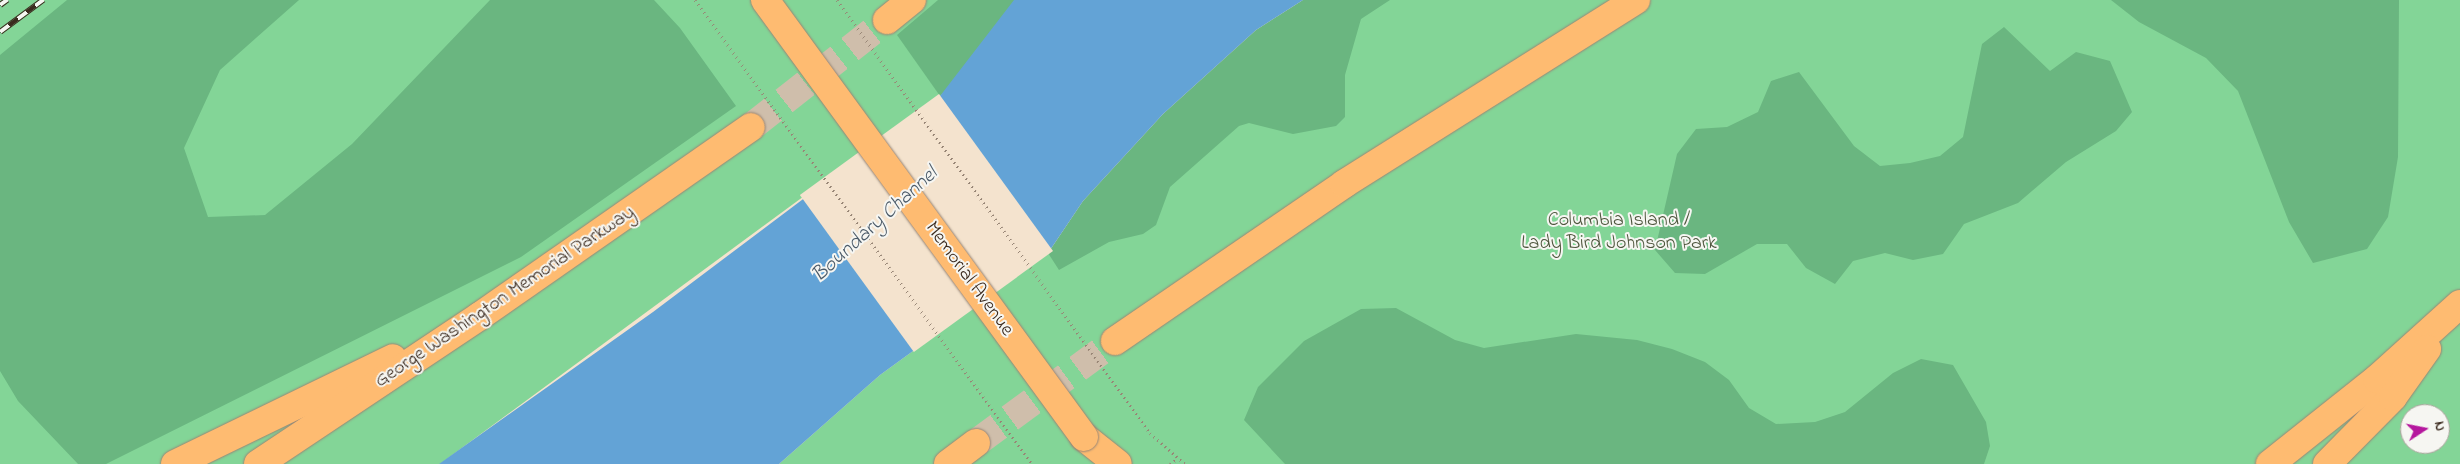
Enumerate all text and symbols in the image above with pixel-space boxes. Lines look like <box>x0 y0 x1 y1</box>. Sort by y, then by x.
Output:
water label: Boundary Channel <box>807 162 943 288</box>
street label: George Washington Memorial Parkway <box>370 201 640 393</box>
park label: Columbia Island / Lady Bird Johnson Park <box>1521 208 1717 255</box>
street label: Memorial Avenue <box>919 217 1019 341</box>
north arrow <box>2400 404 2450 454</box>
text: N <box>2428 420 2450 433</box>

